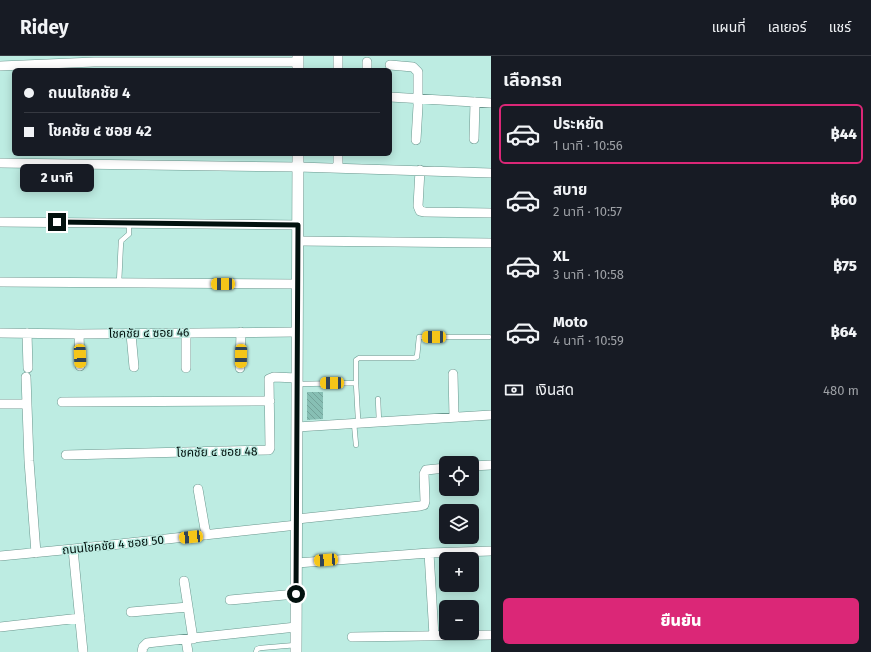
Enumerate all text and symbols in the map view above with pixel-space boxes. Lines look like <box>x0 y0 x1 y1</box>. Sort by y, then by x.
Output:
text: Ridey <box>20 16 69 39</box>
text: แผนที่ <box>712 19 746 36</box>
text: เลเยอร์ <box>768 19 807 36</box>
text: แชร์ <box>829 19 851 36</box>
text: เลือกรถ <box>503 69 562 91</box>
text: ถนนโชคชัย 4 <box>48 84 131 102</box>
text: ประหยัด <box>553 115 604 133</box>
icon: car <box>505 116 541 152</box>
text: โชคชัย ๔ ซอย 42 <box>48 122 152 140</box>
text: ฿44 <box>831 125 857 143</box>
text: 1 นาที · 10:56 <box>553 138 623 153</box>
callout: 2 นาที <box>20 164 94 192</box>
text: 2 นาที <box>41 170 73 185</box>
text: สบาย <box>553 181 587 199</box>
icon: car <box>505 182 541 218</box>
text: ฿60 <box>830 191 857 209</box>
text: 2 นาที · 10:57 <box>553 204 622 219</box>
route end <box>48 213 66 231</box>
text: XL <box>553 247 569 265</box>
icon: car <box>505 248 541 284</box>
text: ฿75 <box>833 257 857 275</box>
text: 3 นาที · 10:58 <box>553 267 624 282</box>
car <box>211 278 235 290</box>
text: Moto <box>553 313 588 331</box>
icon: car <box>505 314 541 350</box>
text: ฿64 <box>831 323 857 341</box>
street label: โชคชัย ๔ ซอย 46 <box>109 325 189 341</box>
car <box>422 331 446 343</box>
text: 4 นาที · 10:59 <box>553 333 624 348</box>
car <box>74 344 86 368</box>
car <box>235 344 247 368</box>
car <box>320 377 344 389</box>
icon: cash <box>503 379 525 401</box>
text: เงินสด <box>535 381 574 399</box>
text: 480 m <box>823 383 859 398</box>
street label: โชคชัย ๔ ซอย 48 <box>176 444 258 460</box>
map controls <box>439 456 479 640</box>
button: locate <box>439 456 479 496</box>
button: layers <box>439 504 479 544</box>
car <box>178 530 204 544</box>
street label: ถนนโชคชัย 4 ซอย 50 <box>61 533 165 557</box>
button: + <box>439 552 479 592</box>
car <box>314 553 338 567</box>
route start <box>287 585 305 603</box>
button: ยืนยัน <box>503 598 859 644</box>
button: − <box>439 600 479 640</box>

